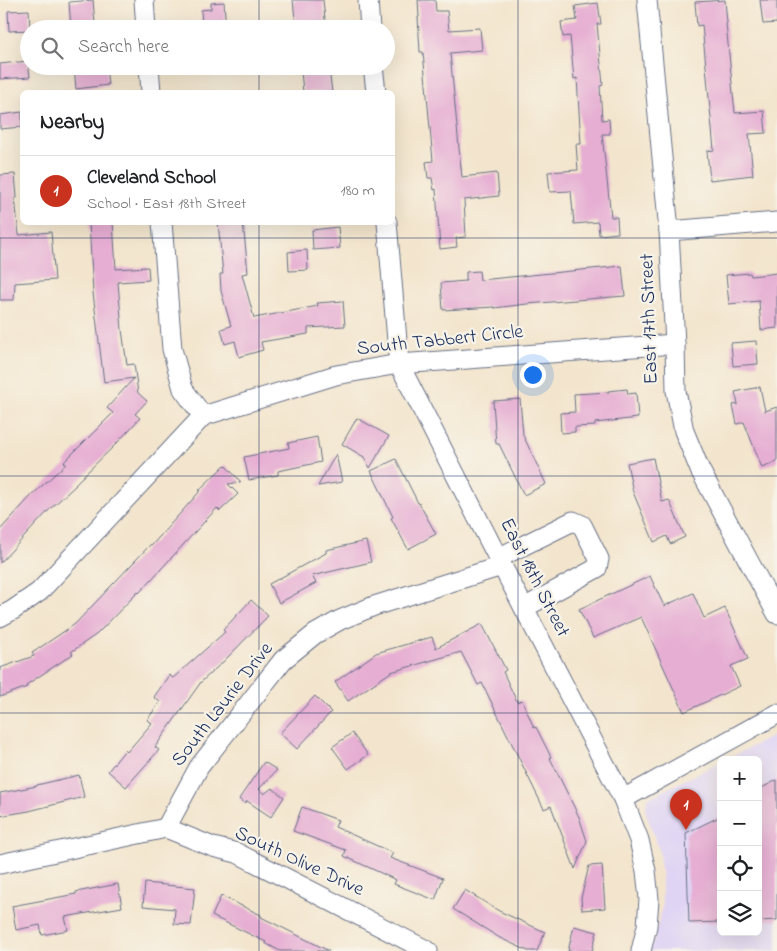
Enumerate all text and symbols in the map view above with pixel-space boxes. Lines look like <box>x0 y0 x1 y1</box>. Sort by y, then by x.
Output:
search box <box>20 20 395 75</box>
icon: search <box>38 34 66 62</box>
text: Search here <box>78 34 169 61</box>
text: Nearby <box>40 108 104 138</box>
text: Cleveland School <box>87 165 216 192</box>
text: 1 <box>53 179 59 203</box>
text: 180 m <box>341 179 375 203</box>
text: School · East 18th Street <box>87 192 246 216</box>
street label: East 17th Street <box>633 253 667 385</box>
street label: South Tabbert Circle <box>355 318 525 364</box>
your location <box>520 362 546 388</box>
street label: East 18th Street <box>492 513 577 643</box>
street label: South Laurie Drive <box>165 637 281 773</box>
map controls <box>717 756 762 936</box>
button: + <box>717 756 762 801</box>
pin: 1 <box>670 789 702 830</box>
button: − <box>717 801 762 846</box>
street label: South Olive Drive <box>229 819 369 905</box>
button: locate <box>717 846 762 891</box>
button: layers <box>717 891 762 936</box>

